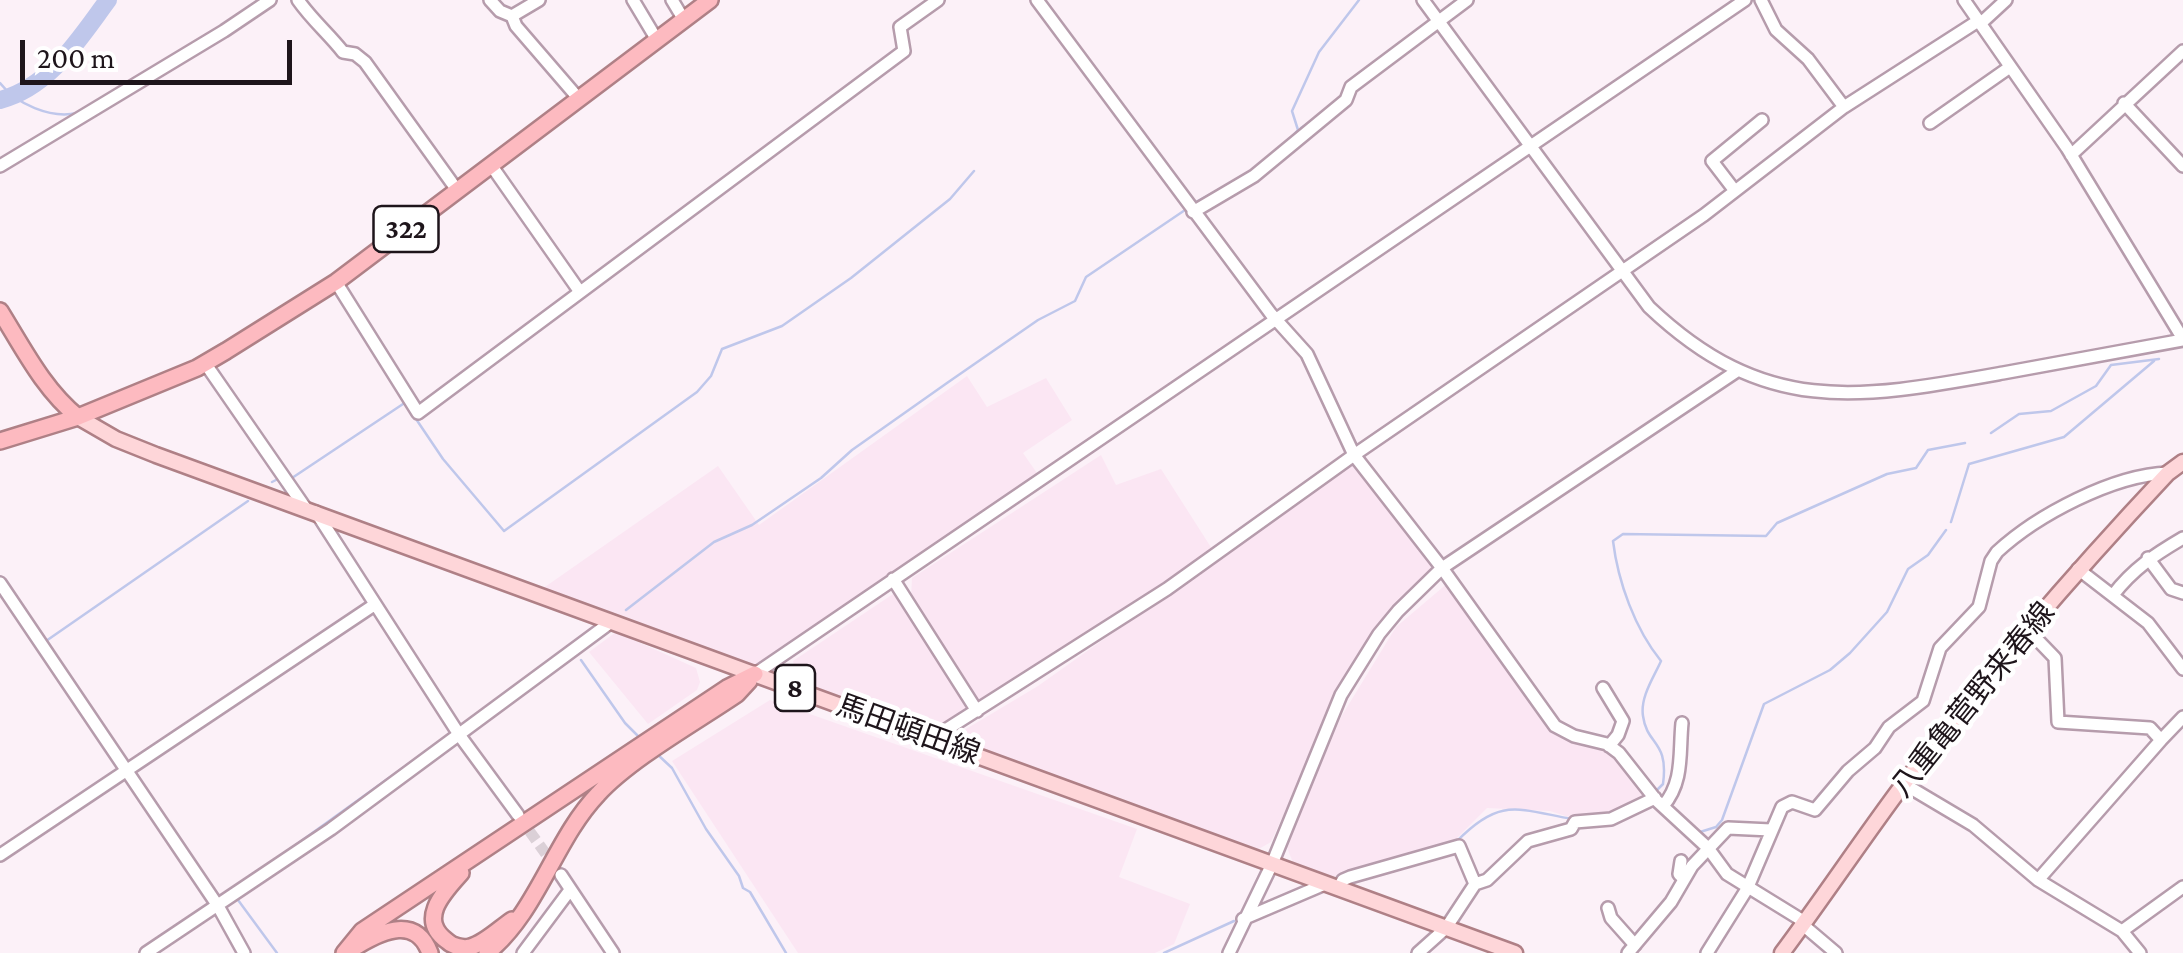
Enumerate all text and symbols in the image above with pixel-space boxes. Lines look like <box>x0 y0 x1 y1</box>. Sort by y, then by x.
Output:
scale bar <box>25 20 298 82</box>
text: 200 m <box>37 41 115 74</box>
road number: 322 <box>374 206 438 252</box>
street label: 八重亀菅野来春線 <box>1883 595 2063 805</box>
road number: 8 <box>775 665 815 711</box>
street label: 馬田頓田線 <box>831 687 985 773</box>

